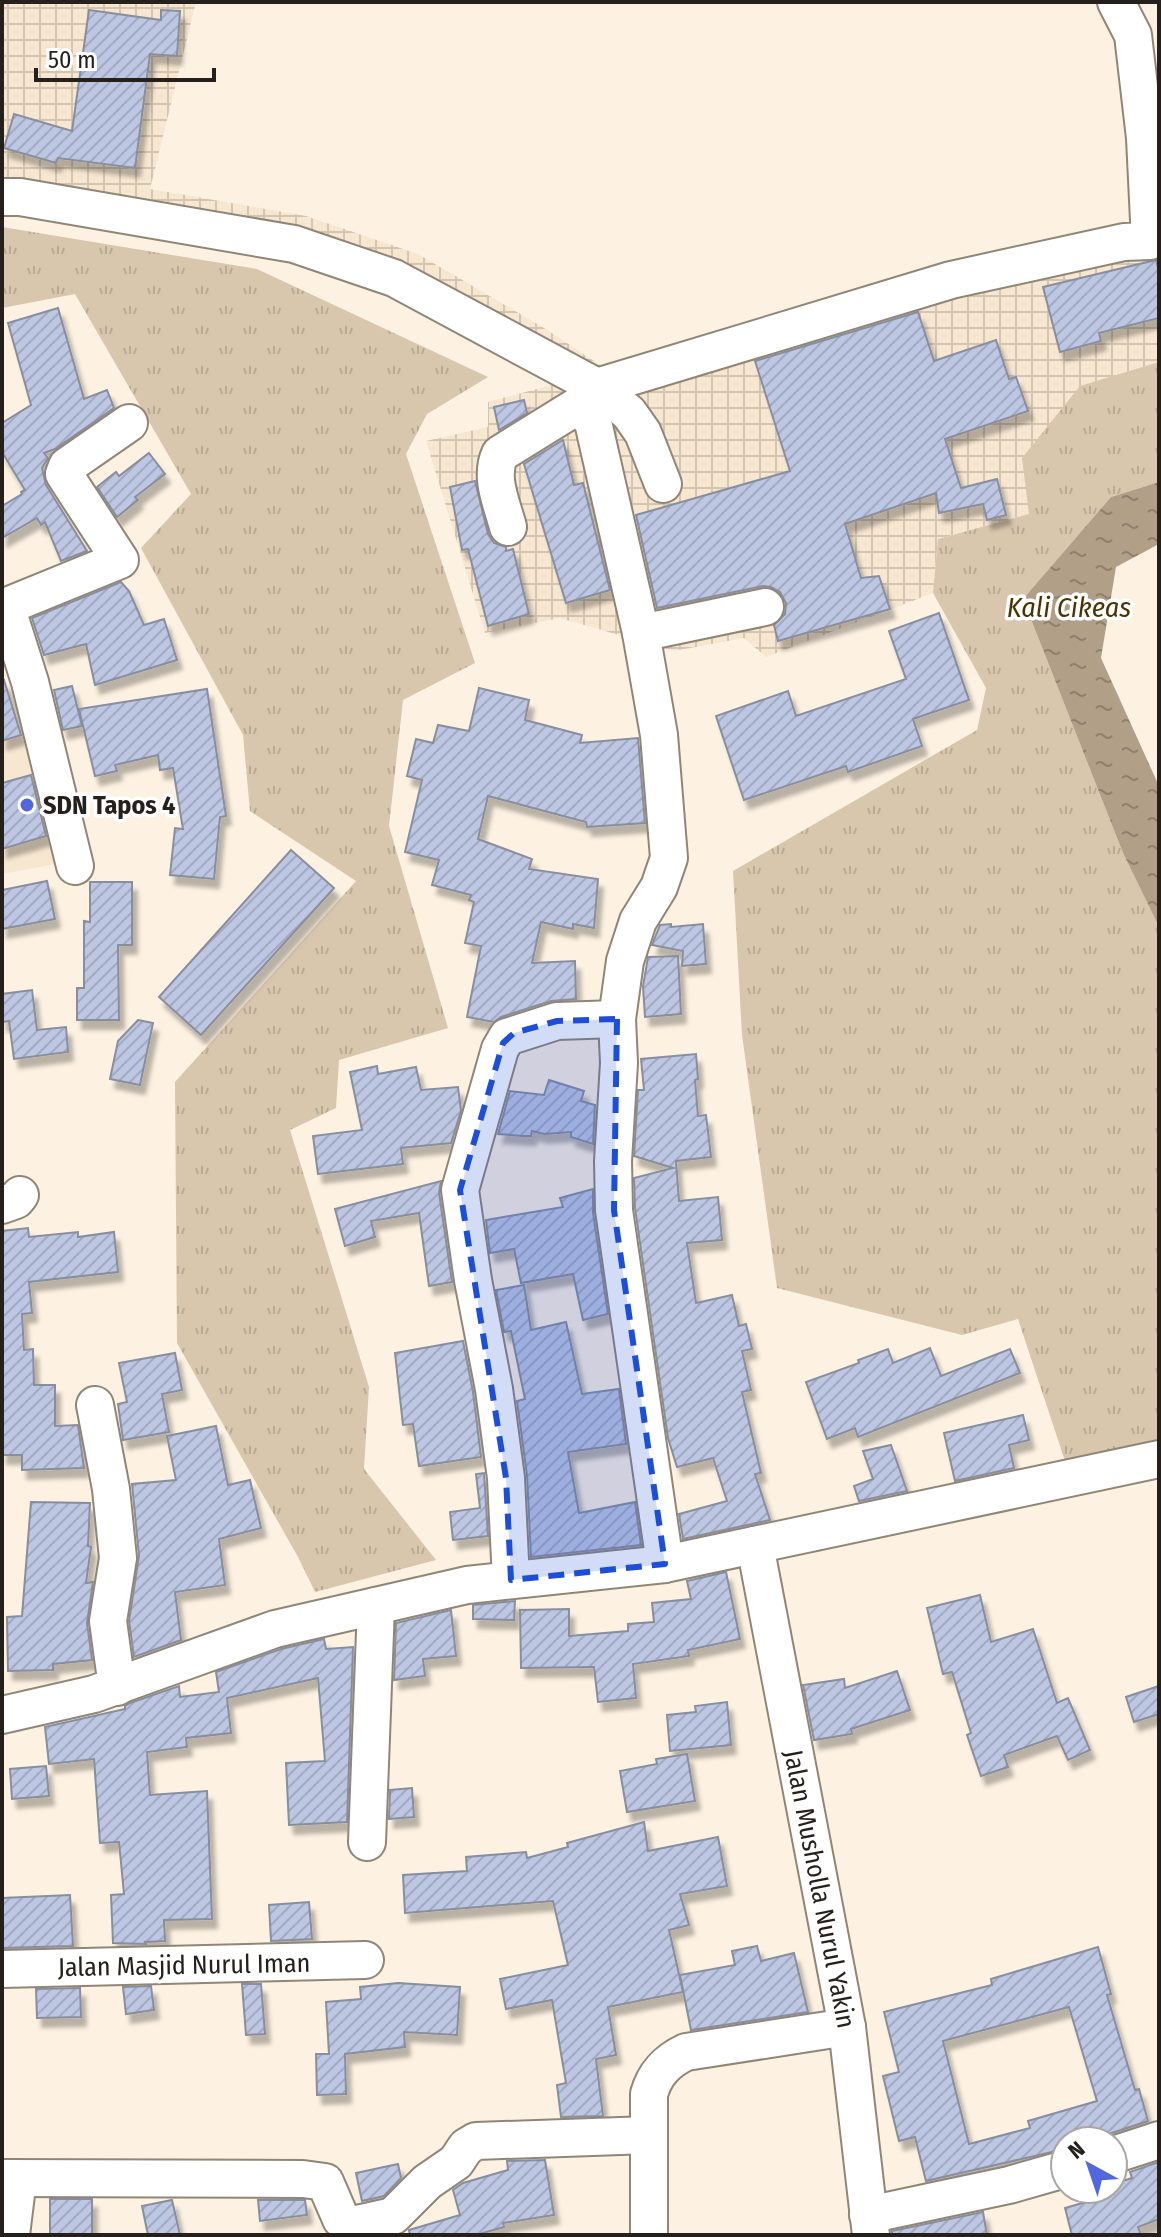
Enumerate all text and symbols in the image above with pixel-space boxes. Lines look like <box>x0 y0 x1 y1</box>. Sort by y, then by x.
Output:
scale bar <box>36 32 214 82</box>
text: 50 m <box>48 46 96 74</box>
water label: Kali Cikeas <box>1007 591 1131 624</box>
place label: SDN Tapos 4 <box>43 790 175 821</box>
marker: SDN Tapos 4 <box>18 796 36 814</box>
street label: Jalan Musholla Nurul Yakin <box>777 1747 862 2031</box>
street label: Jalan Masjid Nurul Iman <box>58 1948 310 1983</box>
north arrow <box>1049 2125 1129 2205</box>
text: N <box>1063 2135 1090 2165</box>

